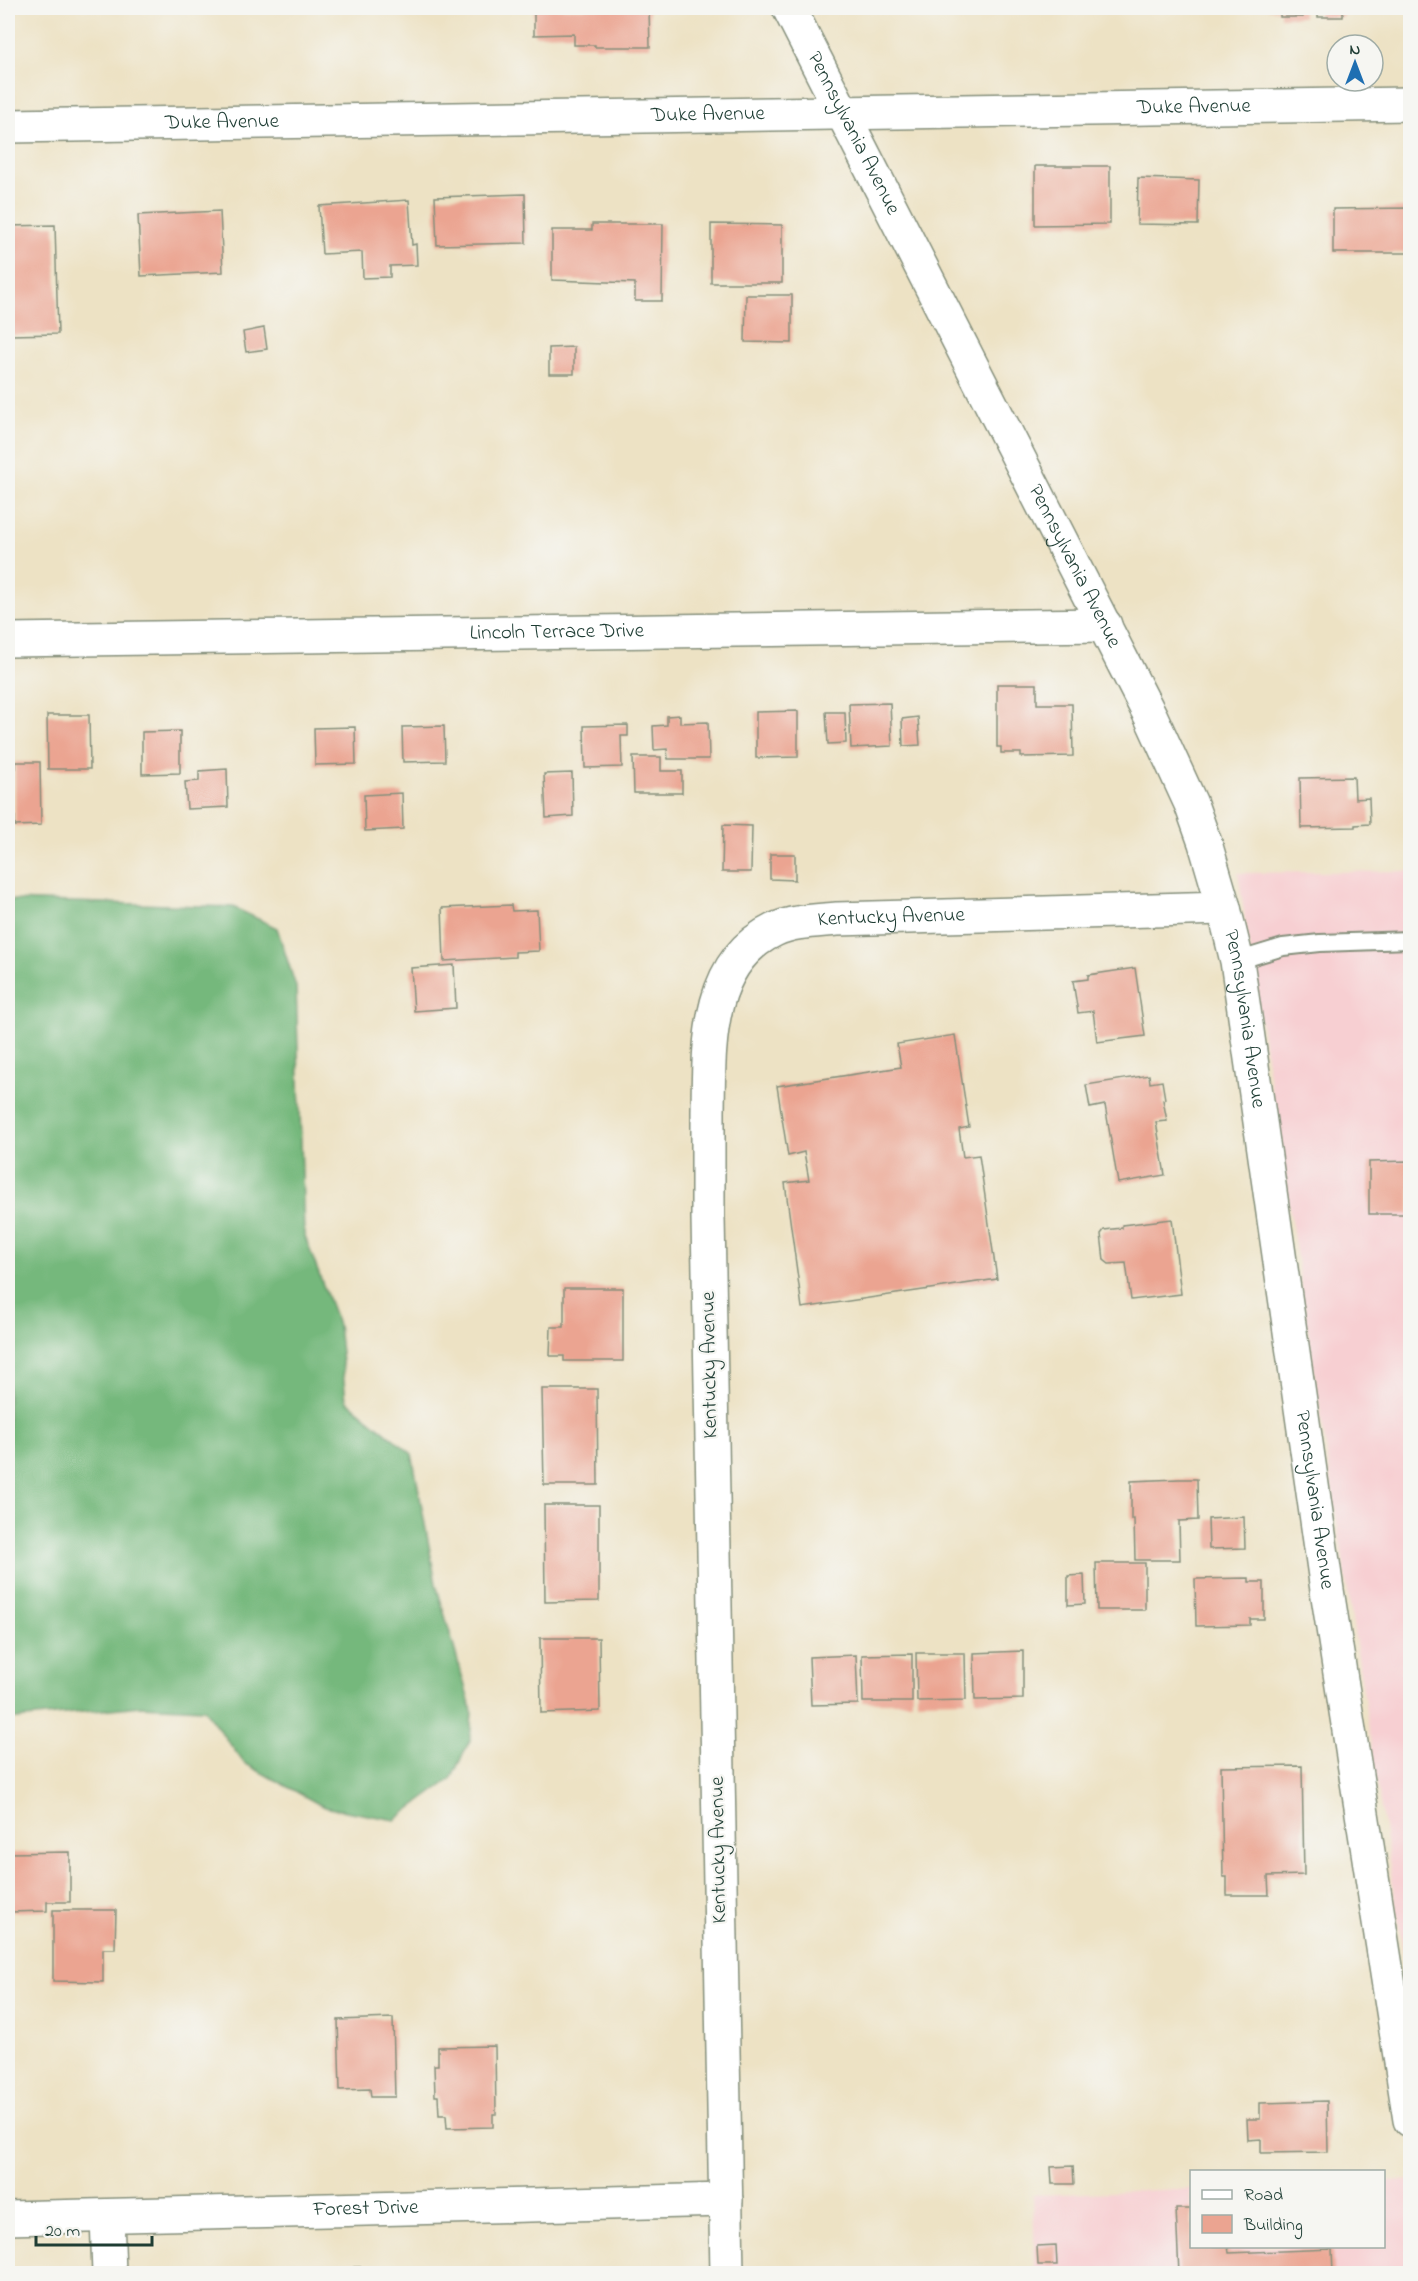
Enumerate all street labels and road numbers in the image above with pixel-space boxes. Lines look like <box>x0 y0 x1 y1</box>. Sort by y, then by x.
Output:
street label: Pennsylvania Avenue <box>799 47 908 221</box>
street label: Duke Avenue <box>1136 91 1252 123</box>
street label: Duke Avenue <box>650 99 766 131</box>
street label: Duke Avenue <box>164 107 280 139</box>
street label: Pennsylvania Avenue <box>1020 479 1129 654</box>
street label: Lincoln Terrace Drive <box>470 616 645 649</box>
street label: Kentucky Avenue <box>817 900 966 936</box>
street label: Pennsylvania Avenue <box>1215 927 1273 1111</box>
street label: Kentucky Avenue <box>694 1291 728 1439</box>
street label: Pennsylvania Avenue <box>1287 1409 1342 1592</box>
street label: Kentucky Avenue <box>703 1776 737 1924</box>
street label: Forest Drive <box>312 2193 420 2225</box>

